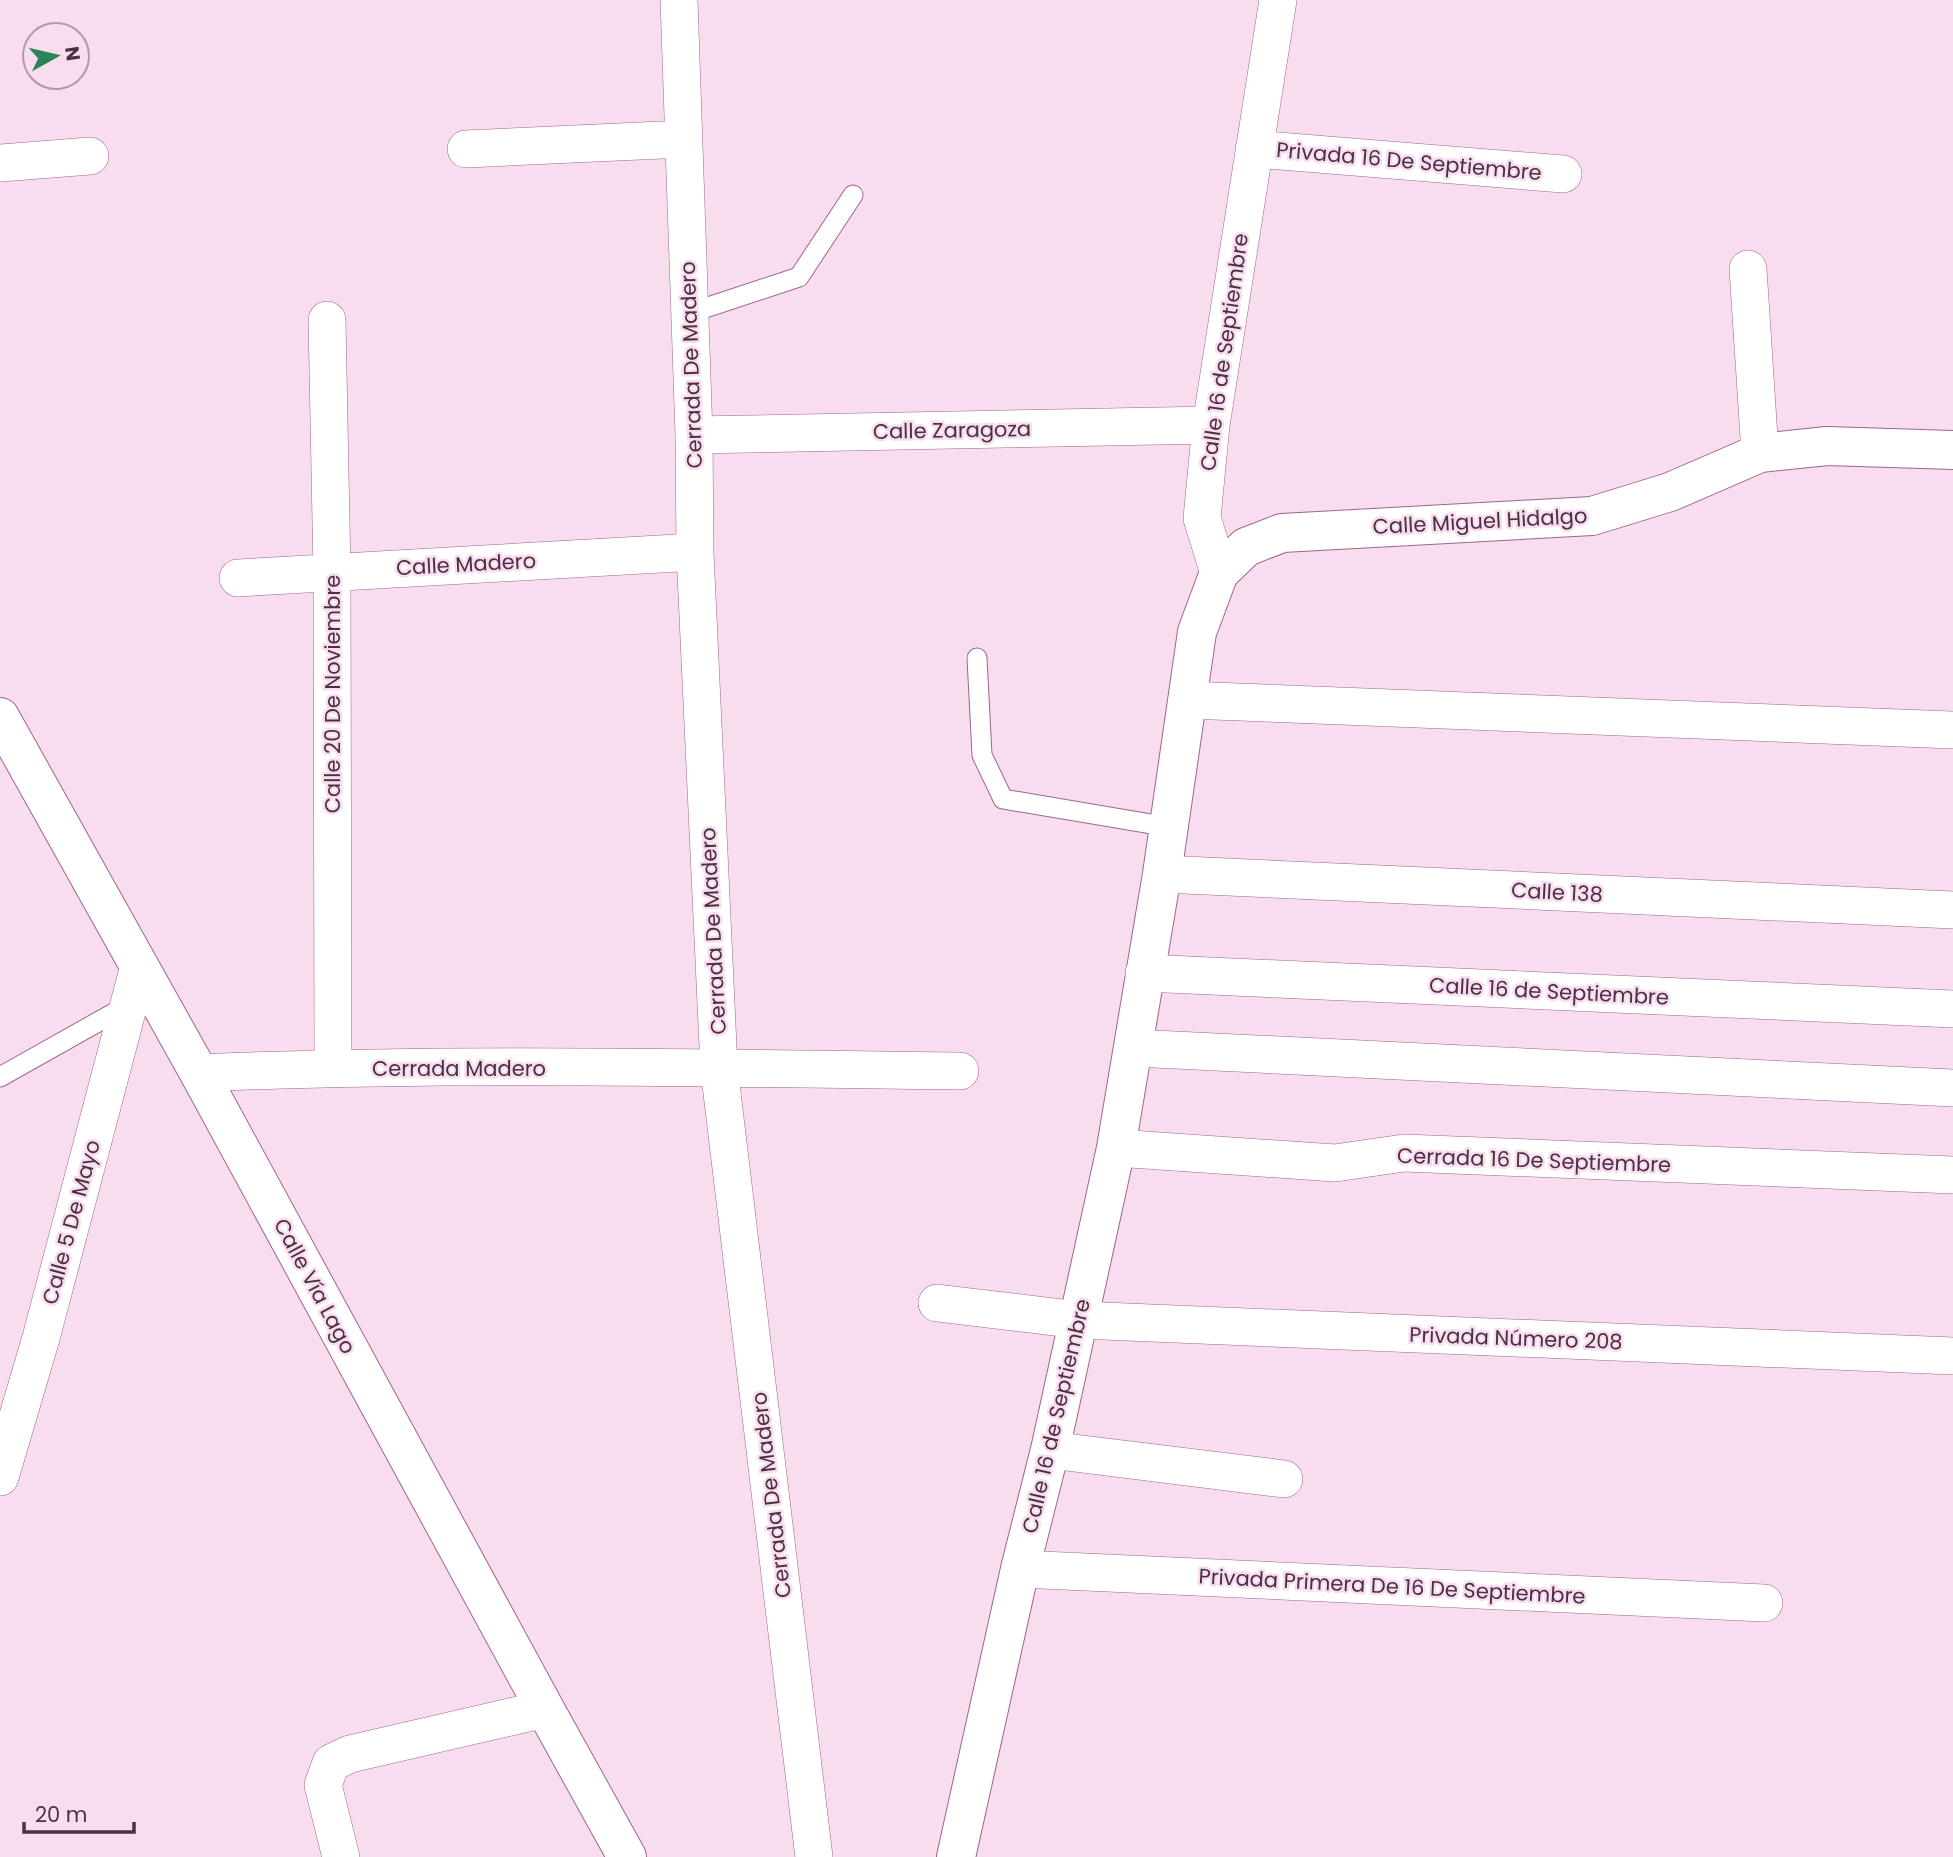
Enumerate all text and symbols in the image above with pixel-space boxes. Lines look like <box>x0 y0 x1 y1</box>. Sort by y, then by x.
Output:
north arrow <box>21 21 91 91</box>
text: N <box>58 45 87 63</box>
street label: Privada 16 De Septiembre <box>1275 135 1543 187</box>
street label: Calle 16 de Septiembre <box>1193 231 1255 473</box>
street label: Cerrada De Madero <box>673 261 709 469</box>
street label: Calle Zaragoza <box>873 414 1031 446</box>
street label: Calle Miguel Hidalgo <box>1372 501 1588 541</box>
street label: Calle Madero <box>395 546 537 582</box>
street label: Calle 20 De Noviembre <box>318 575 347 813</box>
street label: Cerrada De Madero <box>693 827 733 1035</box>
street label: Calle 138 <box>1510 875 1604 909</box>
street label: Calle 16 de Septiembre <box>1428 970 1670 1012</box>
street label: Cerrada Madero <box>372 1054 546 1083</box>
street label: Calle 5 De Mayo <box>35 1137 107 1307</box>
street label: Cerrada 16 De Septiembre <box>1396 1141 1672 1179</box>
street label: Calle Vía Lago <box>267 1213 363 1359</box>
street label: Calle 16 de Septiembre <box>1015 1296 1097 1536</box>
street label: Privada Número 208 <box>1409 1320 1623 1356</box>
street label: Cerrada De Madero <box>744 1390 798 1600</box>
street label: Privada Primera De 16 De Septiembre <box>1198 1561 1586 1611</box>
scale bar <box>24 1790 135 1834</box>
text: 20 m <box>35 1800 88 1829</box>

